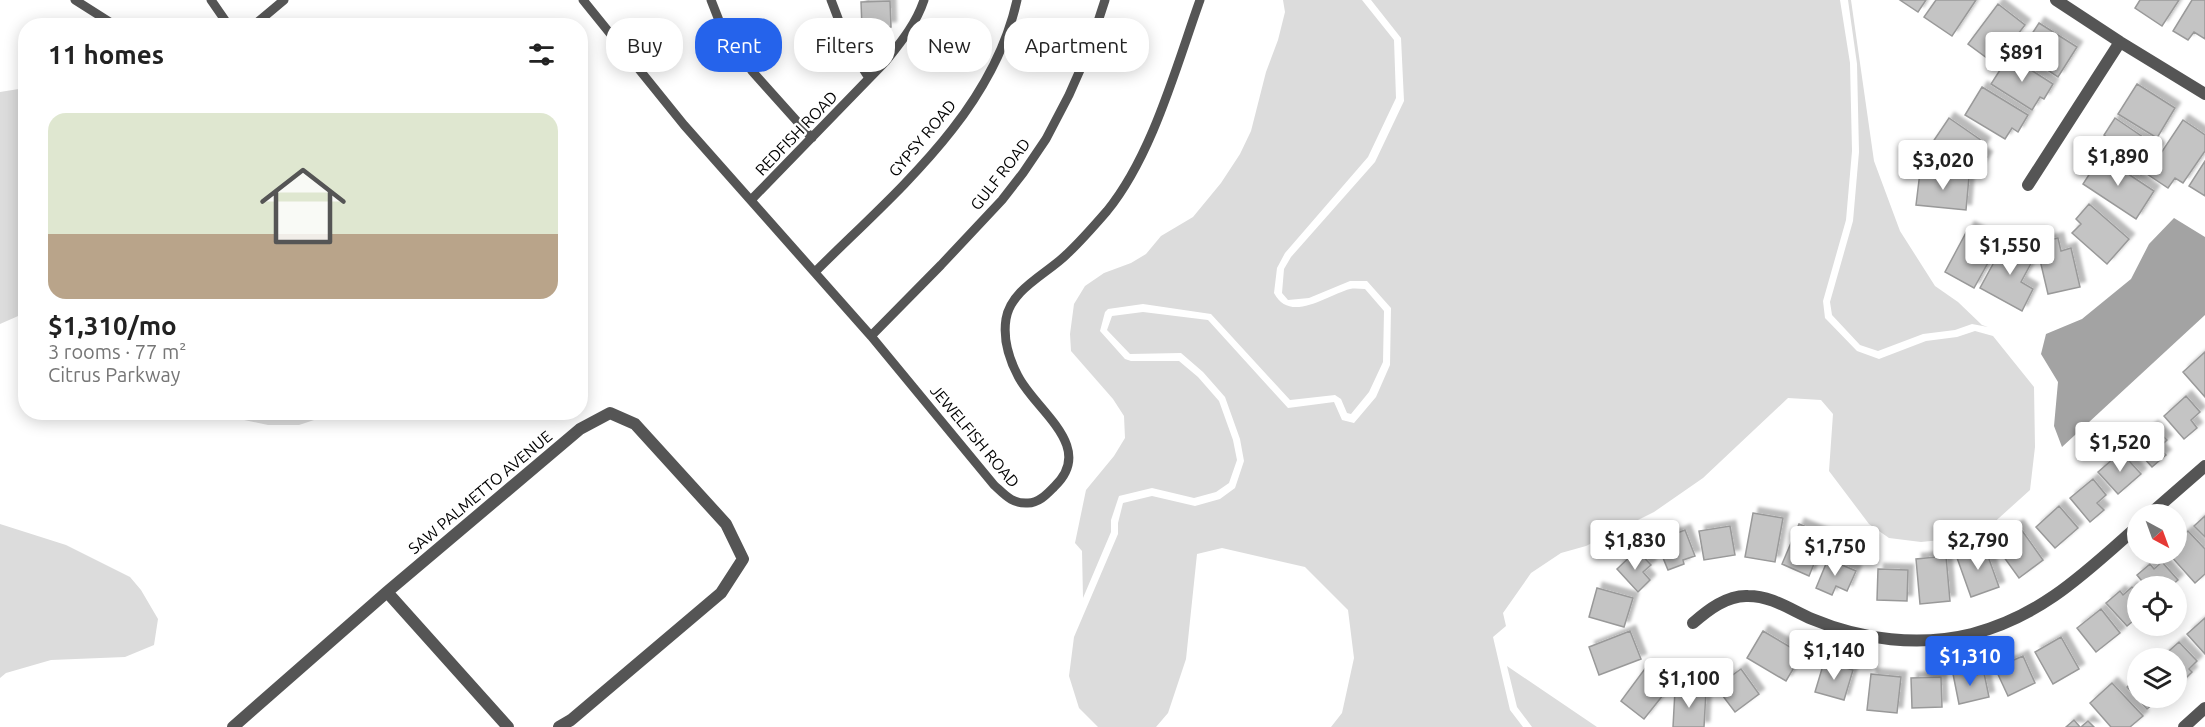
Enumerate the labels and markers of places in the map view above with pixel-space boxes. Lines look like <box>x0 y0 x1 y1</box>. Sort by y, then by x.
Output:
pin: $891 <box>1986 32 2058 83</box>
pin: $1,890 <box>2069 136 2167 187</box>
pin: $3,020 <box>1894 140 1992 191</box>
pin: $1,550 <box>1961 225 2059 276</box>
pin: $1,520 <box>2071 422 2169 473</box>
pin: $1,830 <box>1586 520 1684 571</box>
pin: $2,790 <box>1929 520 2027 571</box>
pin: $1,750 <box>1786 526 1884 577</box>
pin: $1,140 <box>1785 630 1883 681</box>
pin: $1,310 <box>1921 636 2019 687</box>
pin: $1,100 <box>1640 658 1738 709</box>

